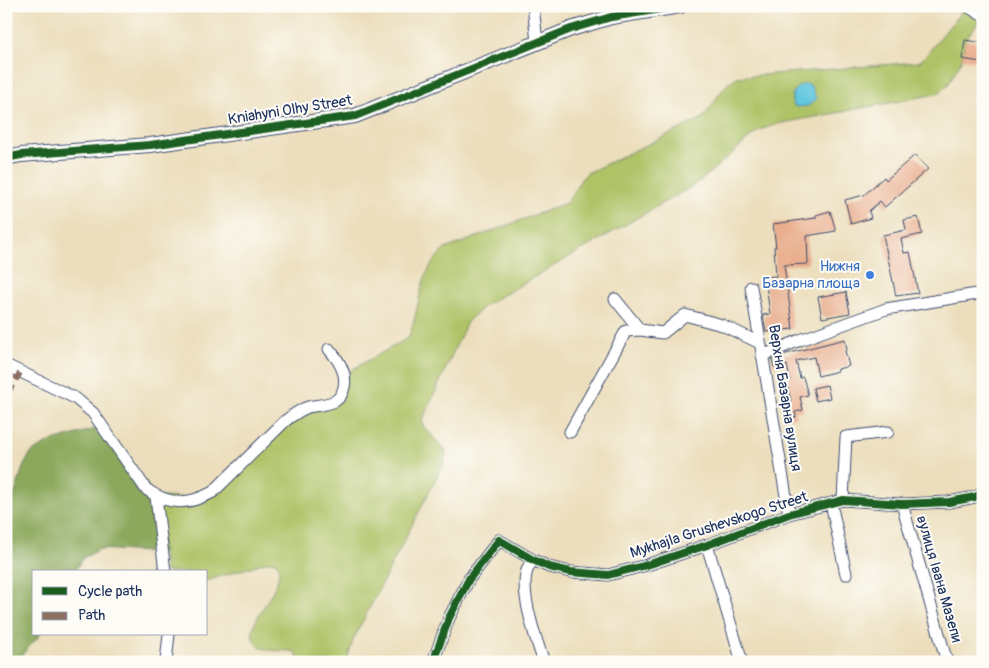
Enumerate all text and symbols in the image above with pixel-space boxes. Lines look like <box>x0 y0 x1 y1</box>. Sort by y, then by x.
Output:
street label: Kniahyni Olhy Street <box>227 91 354 129</box>
place label: Нижня Базарна площа <box>762 257 860 293</box>
marker: Нижня Базарна площа <box>864 269 876 281</box>
street label: Верхня Базарна вулиця <box>764 323 806 473</box>
street label: Mykhajla Grushevskogo Street <box>628 487 811 563</box>
street label: вулиця Івана Мазепи <box>912 513 966 645</box>
legend <box>32 570 208 636</box>
text: Cycle path <box>78 582 142 601</box>
text: Path <box>78 606 105 625</box>

